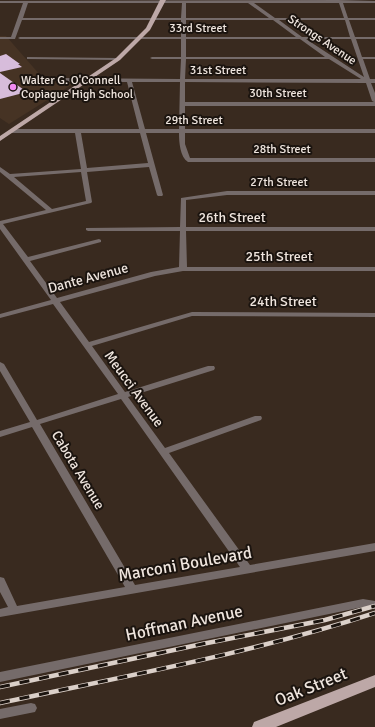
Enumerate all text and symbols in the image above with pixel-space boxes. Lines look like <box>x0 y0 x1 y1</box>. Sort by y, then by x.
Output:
street label: Strongs Avenue <box>285 12 359 68</box>
street label: 33rd Street <box>169 21 227 36</box>
street label: 31st Street <box>190 63 246 78</box>
place label: Walter G. O'Connell Copiague High School <box>21 73 134 102</box>
marker: Walter G. O'Connell Copiague High School <box>8 82 18 92</box>
street label: 30th Street <box>249 86 307 101</box>
street label: 29th Street <box>165 113 223 128</box>
street label: 28th Street <box>253 142 311 157</box>
street label: 27th Street <box>250 175 308 190</box>
street label: 26th Street <box>198 209 266 226</box>
street label: 25th Street <box>245 248 313 265</box>
street label: Dante Avenue <box>46 259 130 297</box>
street label: 24th Street <box>249 293 317 310</box>
street label: Meucci Avenue <box>101 348 167 430</box>
street label: Cabota Avenue <box>48 428 108 512</box>
street label: Marconi Boulevard <box>116 542 254 586</box>
street label: Hoffman Avenue <box>123 600 245 646</box>
street label: Oak Street <box>272 663 350 711</box>

